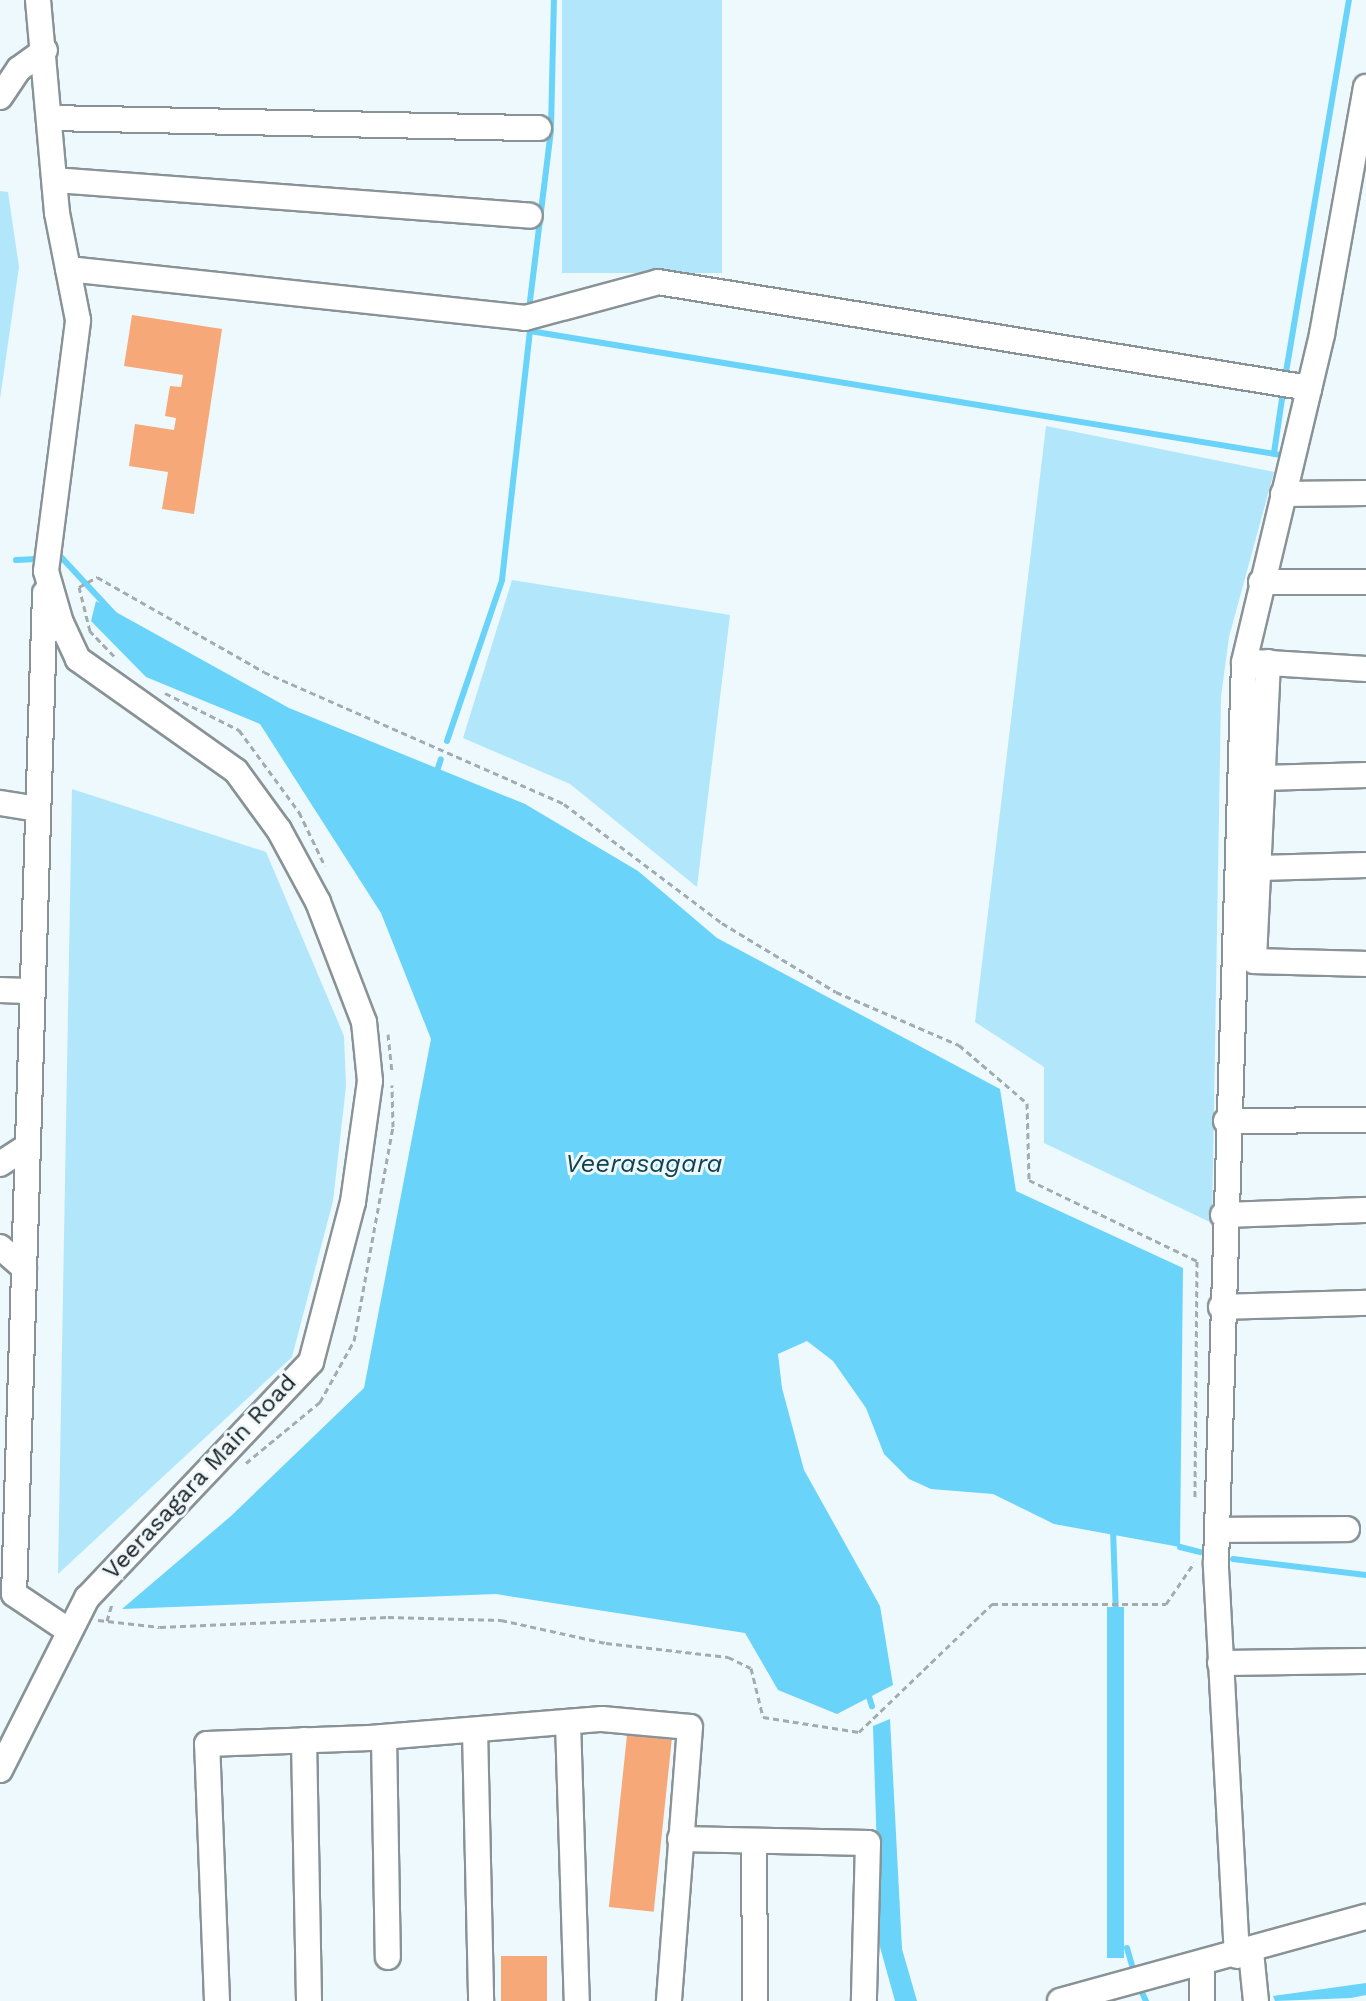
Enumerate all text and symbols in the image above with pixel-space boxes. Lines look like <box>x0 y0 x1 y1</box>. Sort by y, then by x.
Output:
water label: Veerasagara <box>565 1148 723 1180</box>
street label: Veerasagara Main Road <box>97 1368 303 1586</box>

